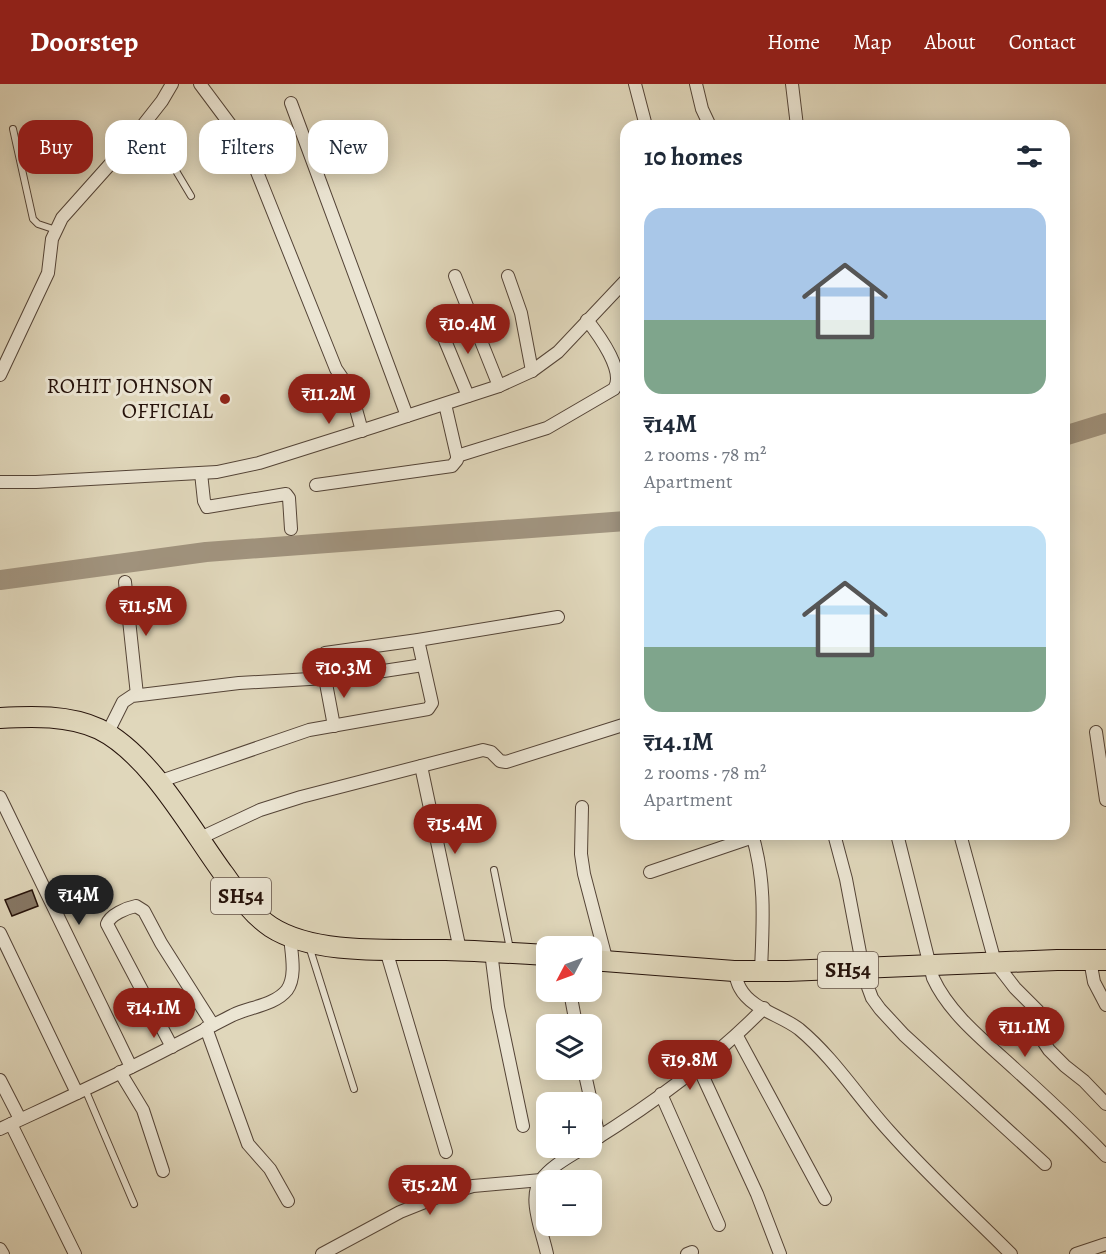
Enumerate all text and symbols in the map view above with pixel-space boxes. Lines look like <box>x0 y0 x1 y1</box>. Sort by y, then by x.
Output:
text: Doorstep <box>30 23 138 61</box>
text: Home <box>767 28 820 56</box>
text: Map <box>853 28 891 56</box>
text: About <box>924 28 976 56</box>
text: Contact <box>1009 28 1076 56</box>
chip: Buy <box>18 120 93 174</box>
chip: Rent <box>105 120 187 174</box>
chip: Filters <box>199 120 296 174</box>
chip: New <box>308 120 388 174</box>
text: 10 homes <box>644 139 743 174</box>
icon: filters <box>1013 140 1046 173</box>
icon: home <box>791 247 899 355</box>
pin: ₹10.4M <box>419 304 517 355</box>
text: ₹10.4M <box>440 310 496 337</box>
place label: ROHIT JOHNSON OFFICIAL <box>47 371 214 426</box>
pin: ₹11.2M <box>280 374 378 425</box>
text: ₹11.2M <box>302 380 356 407</box>
marker: ROHIT JOHNSON OFFICIAL <box>218 392 232 406</box>
text: ₹14M <box>644 406 697 441</box>
text: 2 rooms · 78 m² <box>644 441 767 468</box>
text: Apartment <box>644 468 733 495</box>
icon: home <box>791 565 899 673</box>
pin: ₹11.5M <box>97 586 195 637</box>
text: ₹11.5M <box>120 592 172 619</box>
pin: ₹10.3M <box>295 648 393 699</box>
text: ₹10.3M <box>316 654 372 681</box>
text: ₹14.1M <box>644 724 714 759</box>
text: 2 rooms · 78 m² <box>644 759 767 786</box>
text: Apartment <box>644 786 733 813</box>
pin: ₹15.4M <box>406 804 504 855</box>
text: ₹15.4M <box>428 810 482 837</box>
pin: ₹14M <box>43 875 115 926</box>
road number: SH54 <box>211 878 271 914</box>
text: ₹14M <box>59 881 99 908</box>
north arrow <box>536 936 602 1002</box>
map controls <box>536 936 602 1236</box>
road number: SH54 <box>818 952 878 988</box>
pin: ₹14.1M <box>105 988 203 1039</box>
text: ₹14.1M <box>127 994 181 1021</box>
pin: ₹11.1M <box>976 1007 1074 1058</box>
text: ₹11.1M <box>999 1013 1051 1040</box>
button: layers <box>536 1014 602 1080</box>
pin: ₹19.8M <box>641 1040 739 1091</box>
text: ₹19.8M <box>662 1046 718 1073</box>
button: + <box>536 1092 602 1158</box>
pin: ₹15.2M <box>381 1165 479 1216</box>
button: − <box>536 1170 602 1236</box>
text: ₹15.2M <box>402 1171 458 1198</box>

